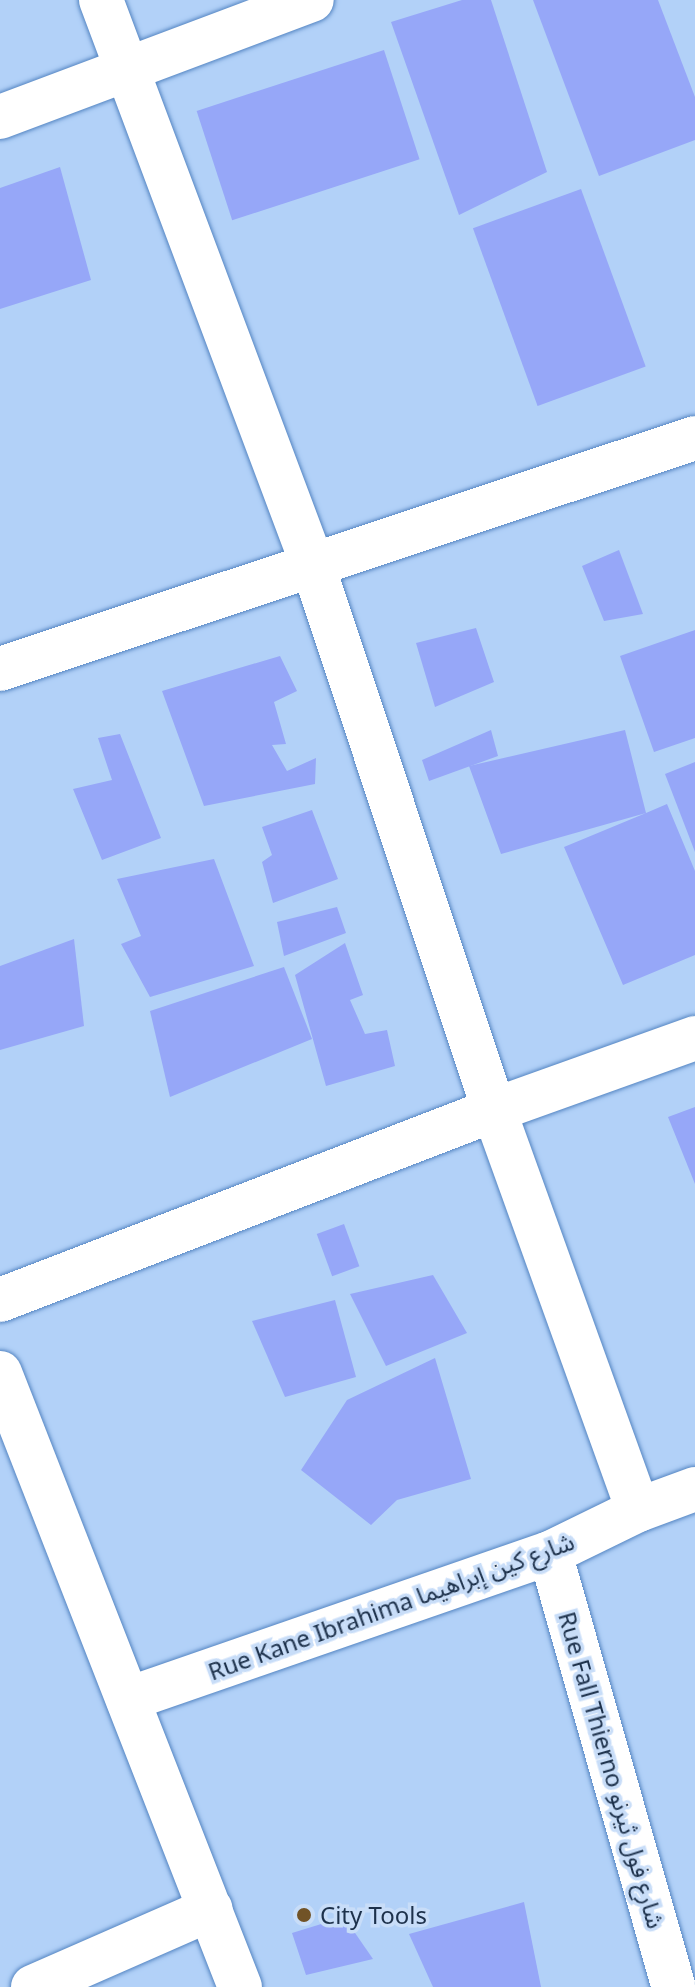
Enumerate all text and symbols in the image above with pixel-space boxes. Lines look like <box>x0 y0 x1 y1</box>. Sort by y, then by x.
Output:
street label: Rue Kane Ibrahima شارع كين إبراهيما <box>204 1526 578 1686</box>
street label: Rue Fall Thierno شارع فول ثيرنو <box>553 1608 671 1932</box>
place label: City Tools <box>320 1901 427 1929</box>
marker: City Tools <box>295 1906 313 1924</box>

